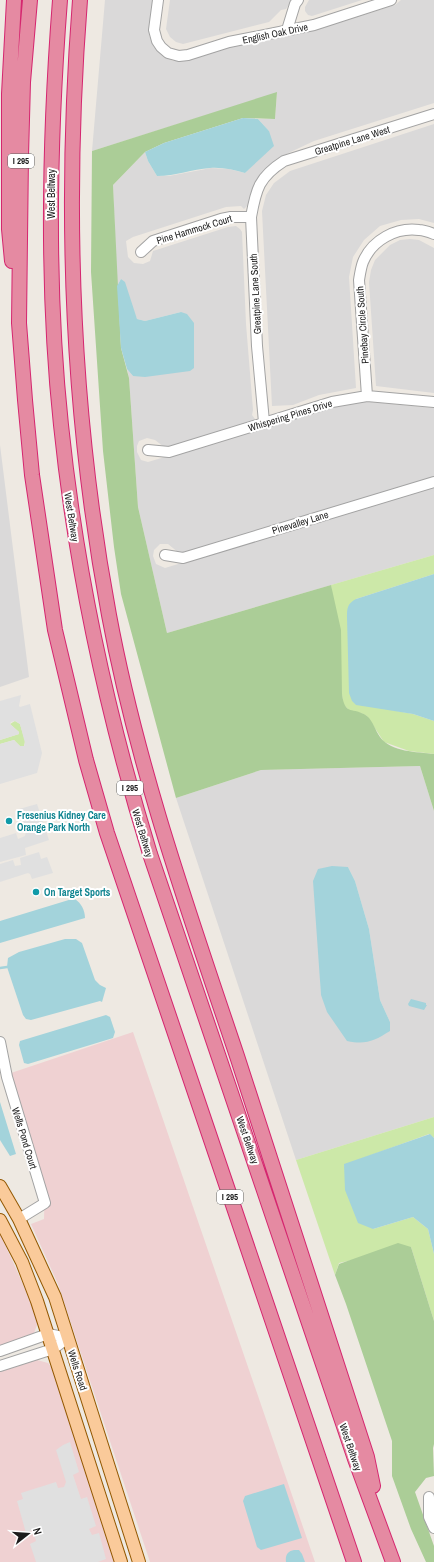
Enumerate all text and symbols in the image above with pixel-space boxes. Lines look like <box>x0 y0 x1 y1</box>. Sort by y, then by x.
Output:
street label: English Oak Drive <box>241 20 309 47</box>
street label: Greatpine Lane West <box>313 123 392 158</box>
road number: I 295 <box>8 154 34 168</box>
street label: West Beltway <box>45 168 58 219</box>
street label: Pine Hammock Court <box>155 212 234 247</box>
street label: Greatpine Lane South <box>247 253 264 335</box>
street label: Pinebay Circle South <box>353 286 372 364</box>
street label: Whispering Pines Drive <box>247 396 334 434</box>
street label: West Beltway <box>61 492 82 543</box>
street label: Pinevalley Lane <box>270 508 330 537</box>
road number: I 295 <box>117 781 143 795</box>
street label: West Beltway <box>129 808 156 860</box>
place label: Fresenius Kidney Care Orange Park North <box>17 809 106 834</box>
marker: Fresenius Kidney Care Orange Park North <box>4 816 14 826</box>
place label: On Target Sports <box>44 886 111 899</box>
marker: On Target Sports <box>31 887 41 897</box>
street label: Wells Pond Court <box>9 1106 40 1171</box>
street label: West Beltway <box>233 1115 262 1167</box>
road number: I 295 <box>217 1190 243 1204</box>
street label: Wells Road <box>65 1348 90 1392</box>
street label: West Beltway <box>336 1422 365 1474</box>
north arrow <box>8 1514 48 1554</box>
text: N <box>30 1526 45 1536</box>

